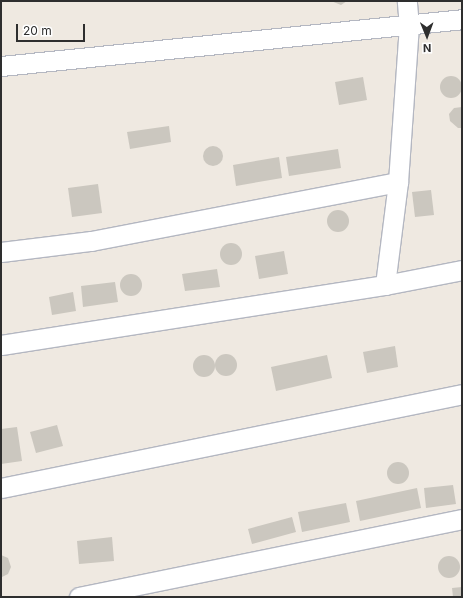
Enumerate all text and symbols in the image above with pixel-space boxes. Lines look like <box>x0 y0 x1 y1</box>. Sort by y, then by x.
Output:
scale bar <box>18 16 87 42</box>
north arrow <box>407 16 447 56</box>
text: 20 m <box>23 23 52 38</box>
text: N <box>423 41 432 55</box>

